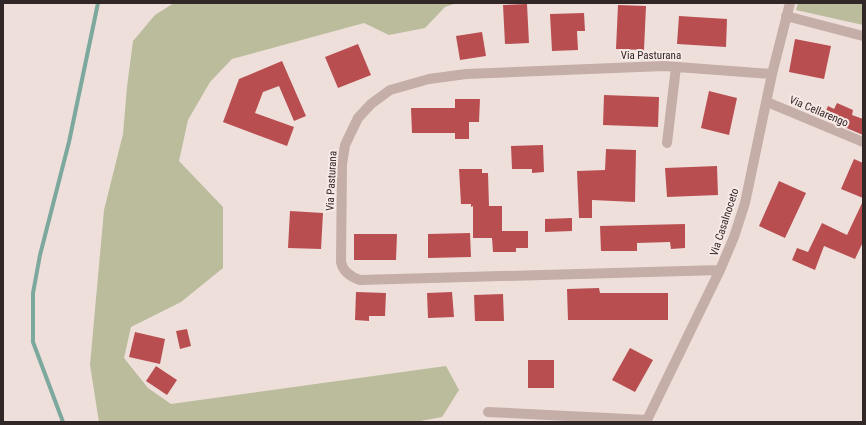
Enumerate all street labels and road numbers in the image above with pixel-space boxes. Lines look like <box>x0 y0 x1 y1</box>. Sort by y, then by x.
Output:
street label: Via Pasturana <box>621 49 681 62</box>
street label: Via Cellarengo <box>787 93 851 130</box>
street label: Via Pasturana <box>323 151 340 212</box>
street label: Via Casalnoceto <box>707 186 742 258</box>

